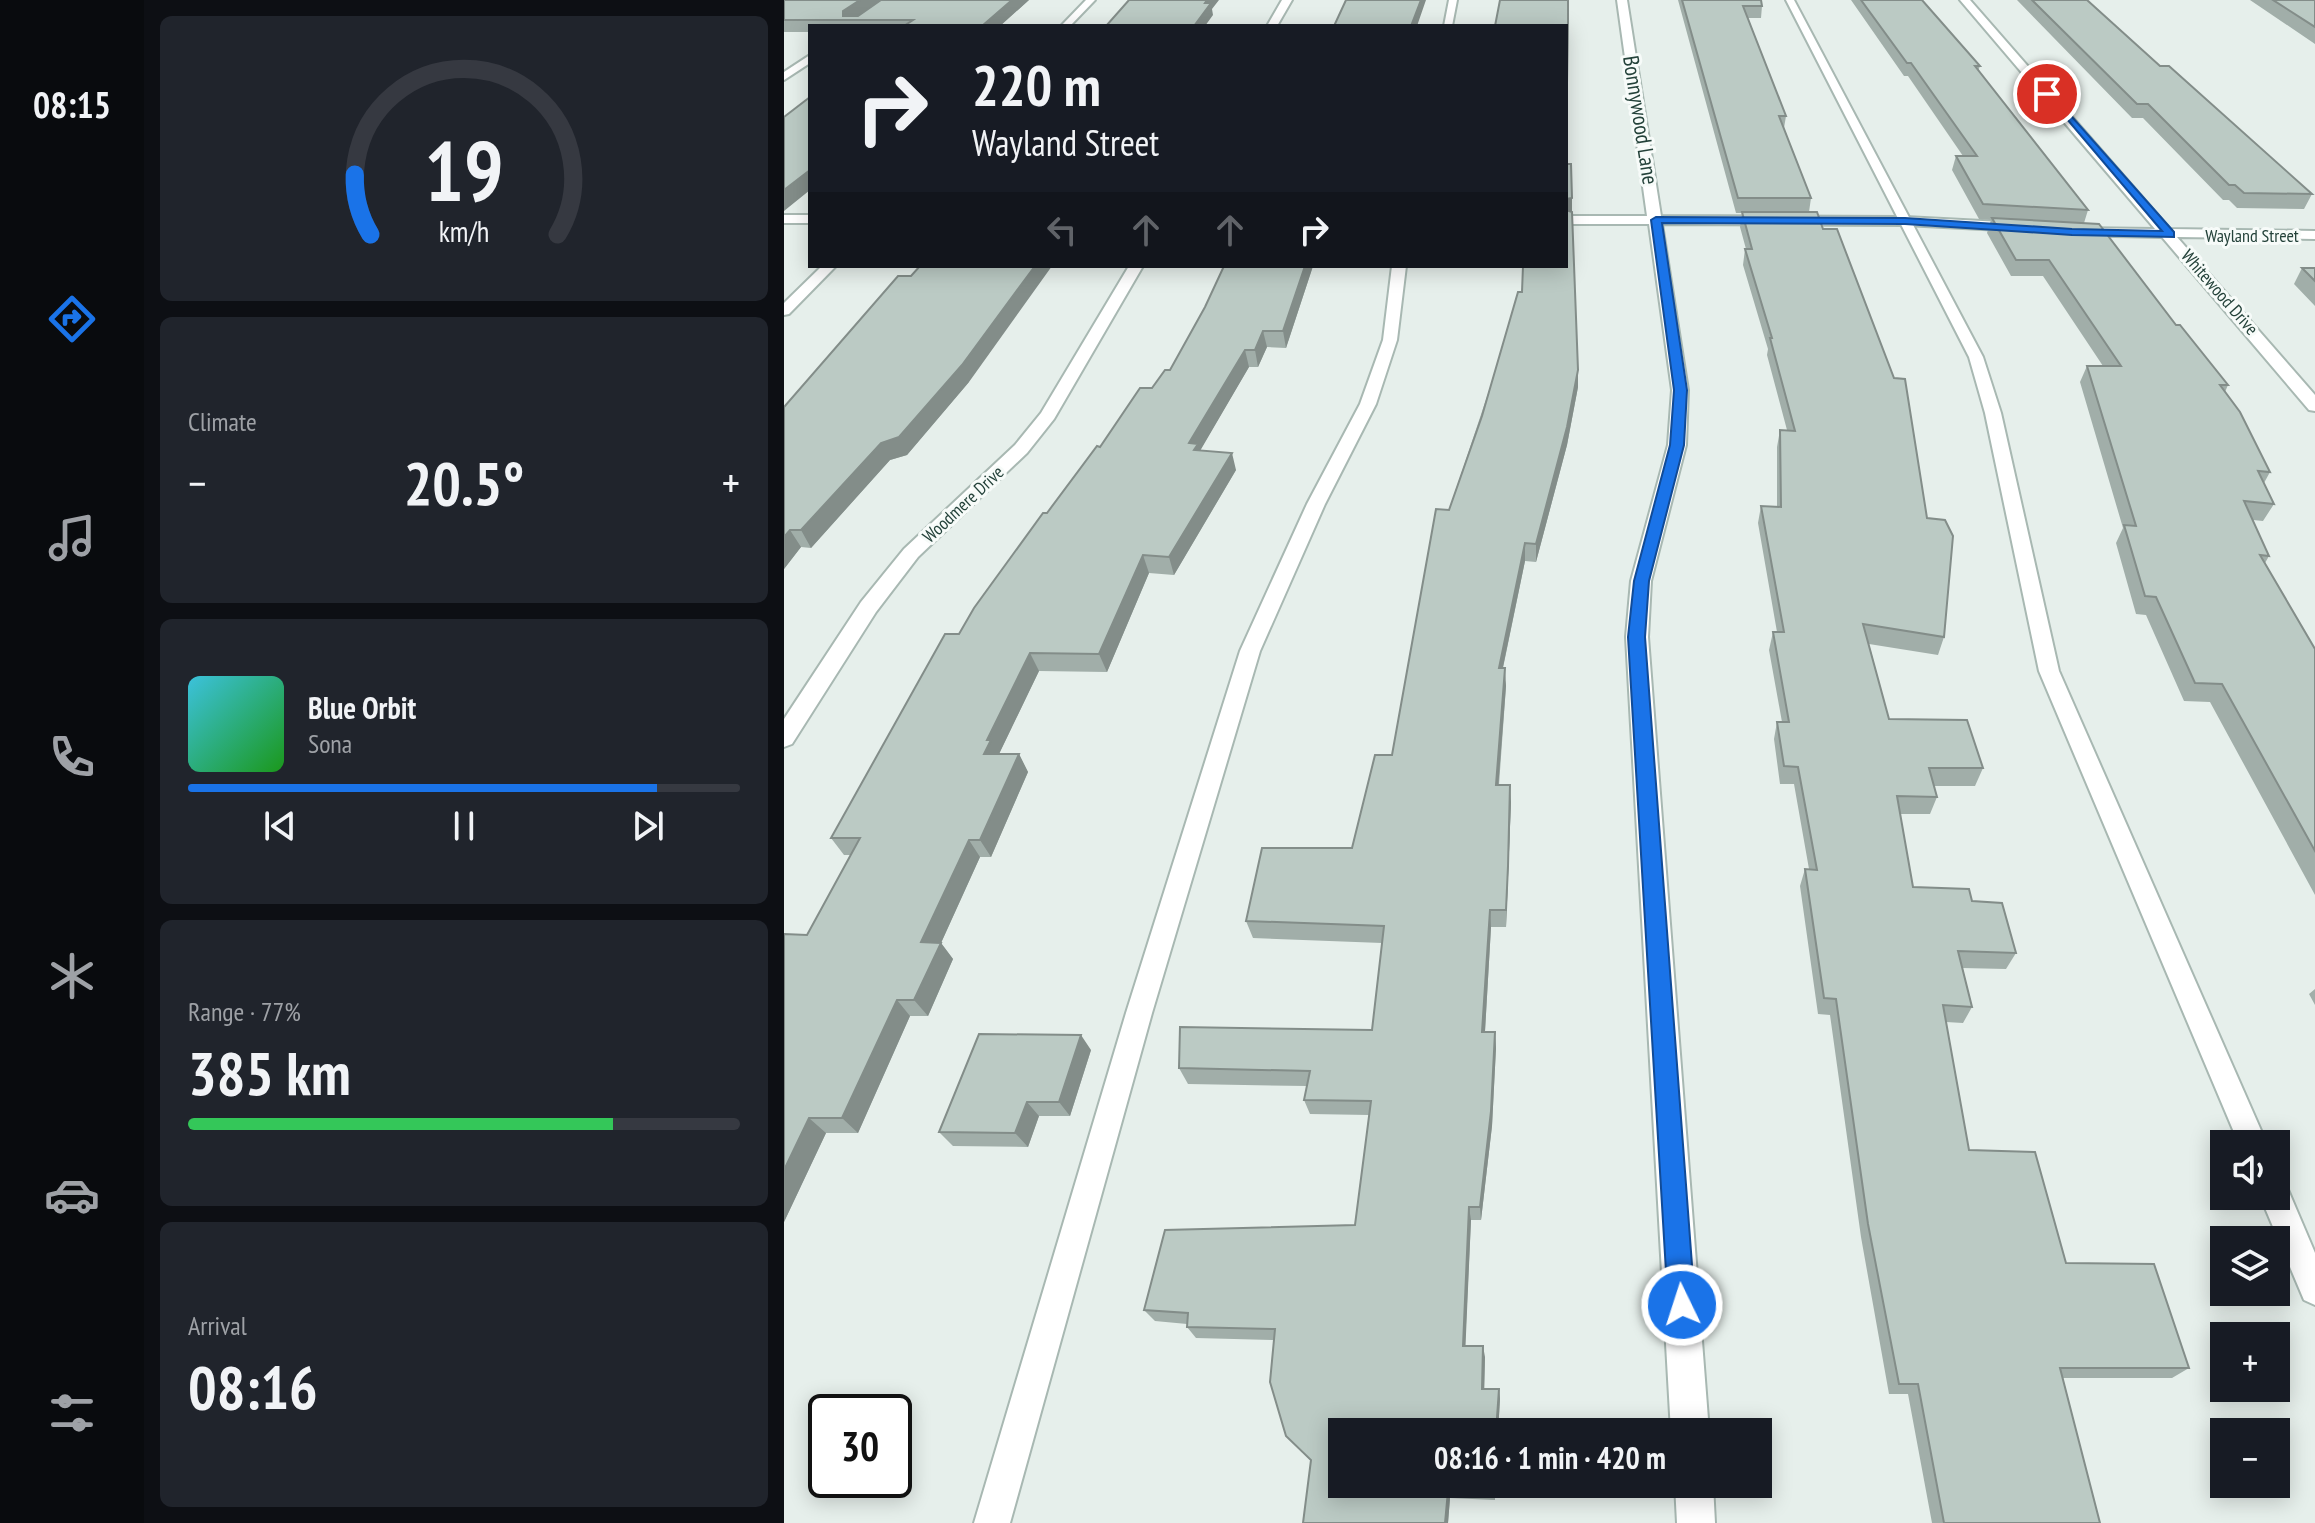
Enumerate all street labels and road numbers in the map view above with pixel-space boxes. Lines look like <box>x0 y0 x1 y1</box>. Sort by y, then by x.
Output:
street label: Bonnywood Lane <box>1617 54 1665 186</box>
street label: Wayland Street <box>2205 224 2299 247</box>
street label: Whitewood Drive <box>2176 244 2264 340</box>
street label: Woodmere Drive <box>918 461 1008 547</box>

